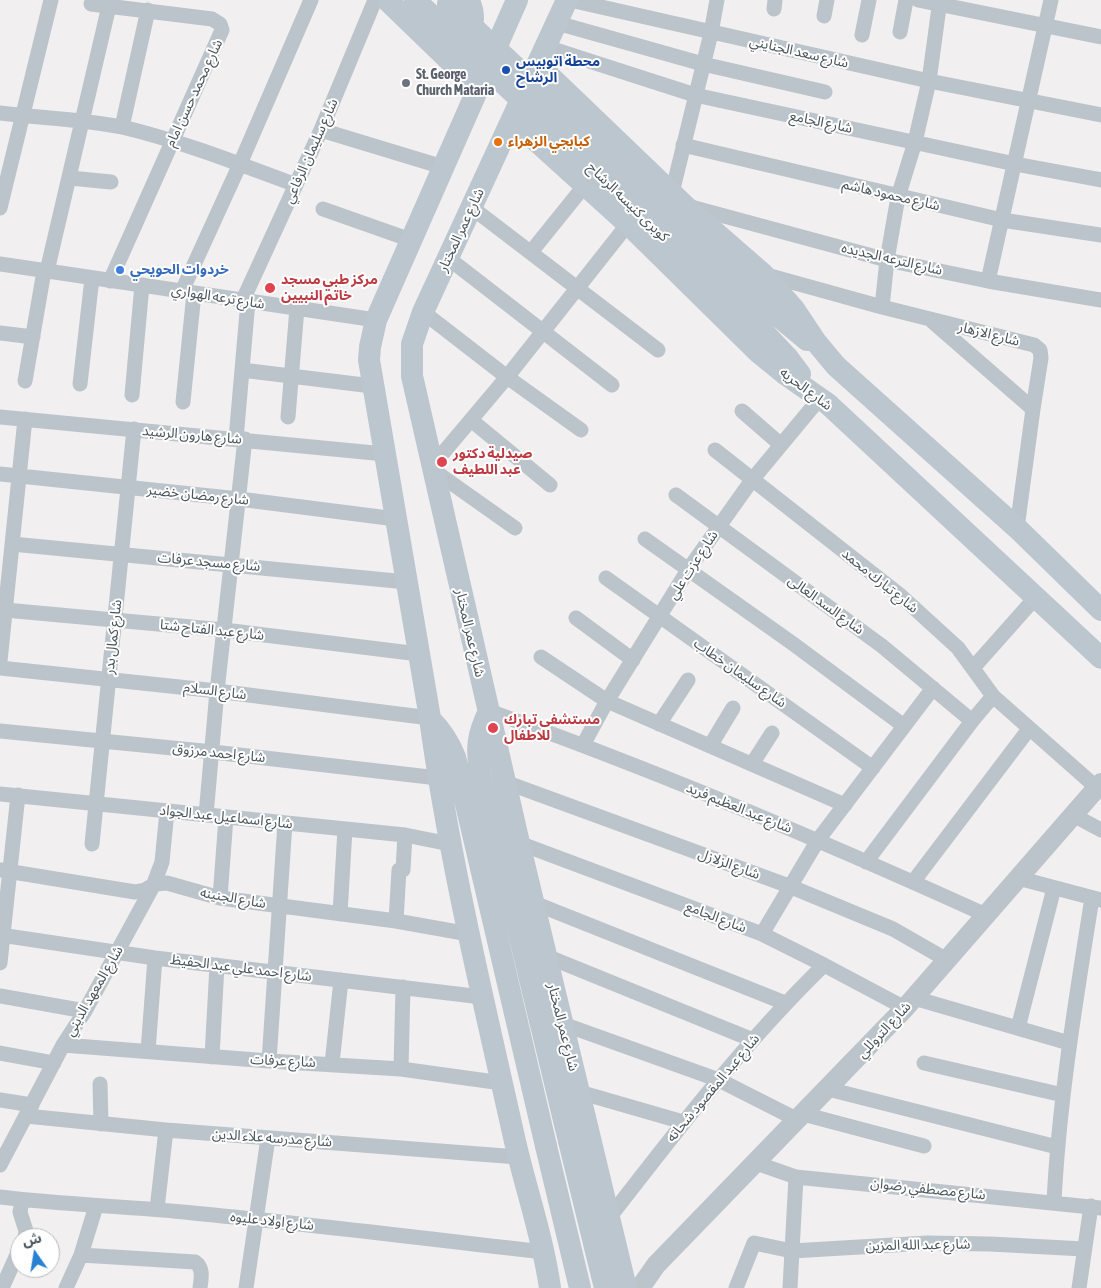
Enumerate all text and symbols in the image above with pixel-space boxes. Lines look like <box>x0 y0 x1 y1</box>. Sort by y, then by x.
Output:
street label: شارع سعد الجنايني <box>748 32 850 72</box>
street label: شارع محمد حسن امام <box>162 37 226 149</box>
place label: محطة اتوبيس الرشاح <box>516 54 600 86</box>
marker: محطة اتوبيس الرشاح <box>500 64 512 76</box>
place label: St. George Church Mataria <box>416 67 494 100</box>
marker: St. George Church Mataria <box>400 77 412 89</box>
street label: شارع سليمان الرفاعي <box>280 96 342 206</box>
street label: شارع الجامع <box>788 107 854 137</box>
place label: كبابجي الزهراء <box>508 134 590 150</box>
marker: كبابجي الزهراء <box>492 136 504 148</box>
street label: كوبرى كنيسه الرشاح <box>584 159 672 245</box>
street label: شارع محمود هاشم <box>841 176 941 214</box>
street label: شارع عمر المختار <box>434 186 488 274</box>
street label: شارع الترعه الجديده <box>840 239 944 279</box>
place label: خردوات الحويحي <box>130 262 229 278</box>
marker: خردوات الحويحي <box>114 264 126 276</box>
place label: مركز طبي مسجد خاتم النبيين <box>281 272 378 304</box>
street label: شارع ترعه الهواري <box>170 281 266 313</box>
marker: مركز طبي مسجد خاتم النبيين <box>263 281 277 295</box>
street label: شارع الازهار <box>957 318 1021 350</box>
street label: شارع الحريه <box>777 364 835 414</box>
street label: شارع هارون الرشيد <box>141 422 243 448</box>
place label: صيدلية دكتور عبد اللطيف <box>453 446 532 478</box>
marker: صيدلية دكتور عبد اللطيف <box>435 455 449 469</box>
street label: شارع رمضان خضير <box>146 481 250 509</box>
street label: شارع عزت علي <box>664 527 722 603</box>
street label: شارع تبارك محمد <box>839 545 921 617</box>
street label: شارع مسجد عرفات <box>157 549 261 575</box>
street label: شارع السد العالى <box>785 572 867 638</box>
street label: شارع عمر المختار <box>452 587 488 679</box>
street label: شارع كمال بدر <box>101 599 125 675</box>
street label: شارع عبد الفتاح شتا <box>159 616 265 644</box>
street label: شارع سليمان خطاب <box>690 635 790 711</box>
street label: شارع السلام <box>183 679 247 703</box>
place label: مستشفى تبارك للاطفال <box>504 712 600 744</box>
marker: مستشفى تبارك للاطفال <box>486 721 500 735</box>
street label: شارع احمد مرزوق <box>172 740 266 766</box>
street label: شارع عبد العظيم فريد <box>684 779 794 837</box>
street label: شارع اسماعيل عبد الجواد <box>159 802 293 832</box>
street label: شارع الزلازل <box>696 845 762 883</box>
street label: شارع الجنينه <box>199 884 267 912</box>
street label: شارع الجامع <box>683 898 749 936</box>
street label: شارع المعهد الديني <box>61 943 127 1039</box>
street label: شارع احمد علي عبد الحفيظ <box>169 951 313 985</box>
street label: شارع عمر المختار <box>544 981 582 1073</box>
street label: شارع التروللي <box>854 998 914 1062</box>
street label: شارع عبد المقصود شحاته <box>663 1031 763 1145</box>
street label: شارع عرفات <box>250 1051 316 1071</box>
street label: شارع مدرسه علاء الدين <box>211 1125 333 1151</box>
street label: شارع مصطفي رضوان <box>870 1175 986 1203</box>
street label: شارع اولاد عليوه <box>229 1208 315 1234</box>
north arrow <box>10 1228 60 1278</box>
text: ش <box>21 1229 43 1249</box>
street label: شارع عبد الله المزين <box>865 1236 971 1254</box>

